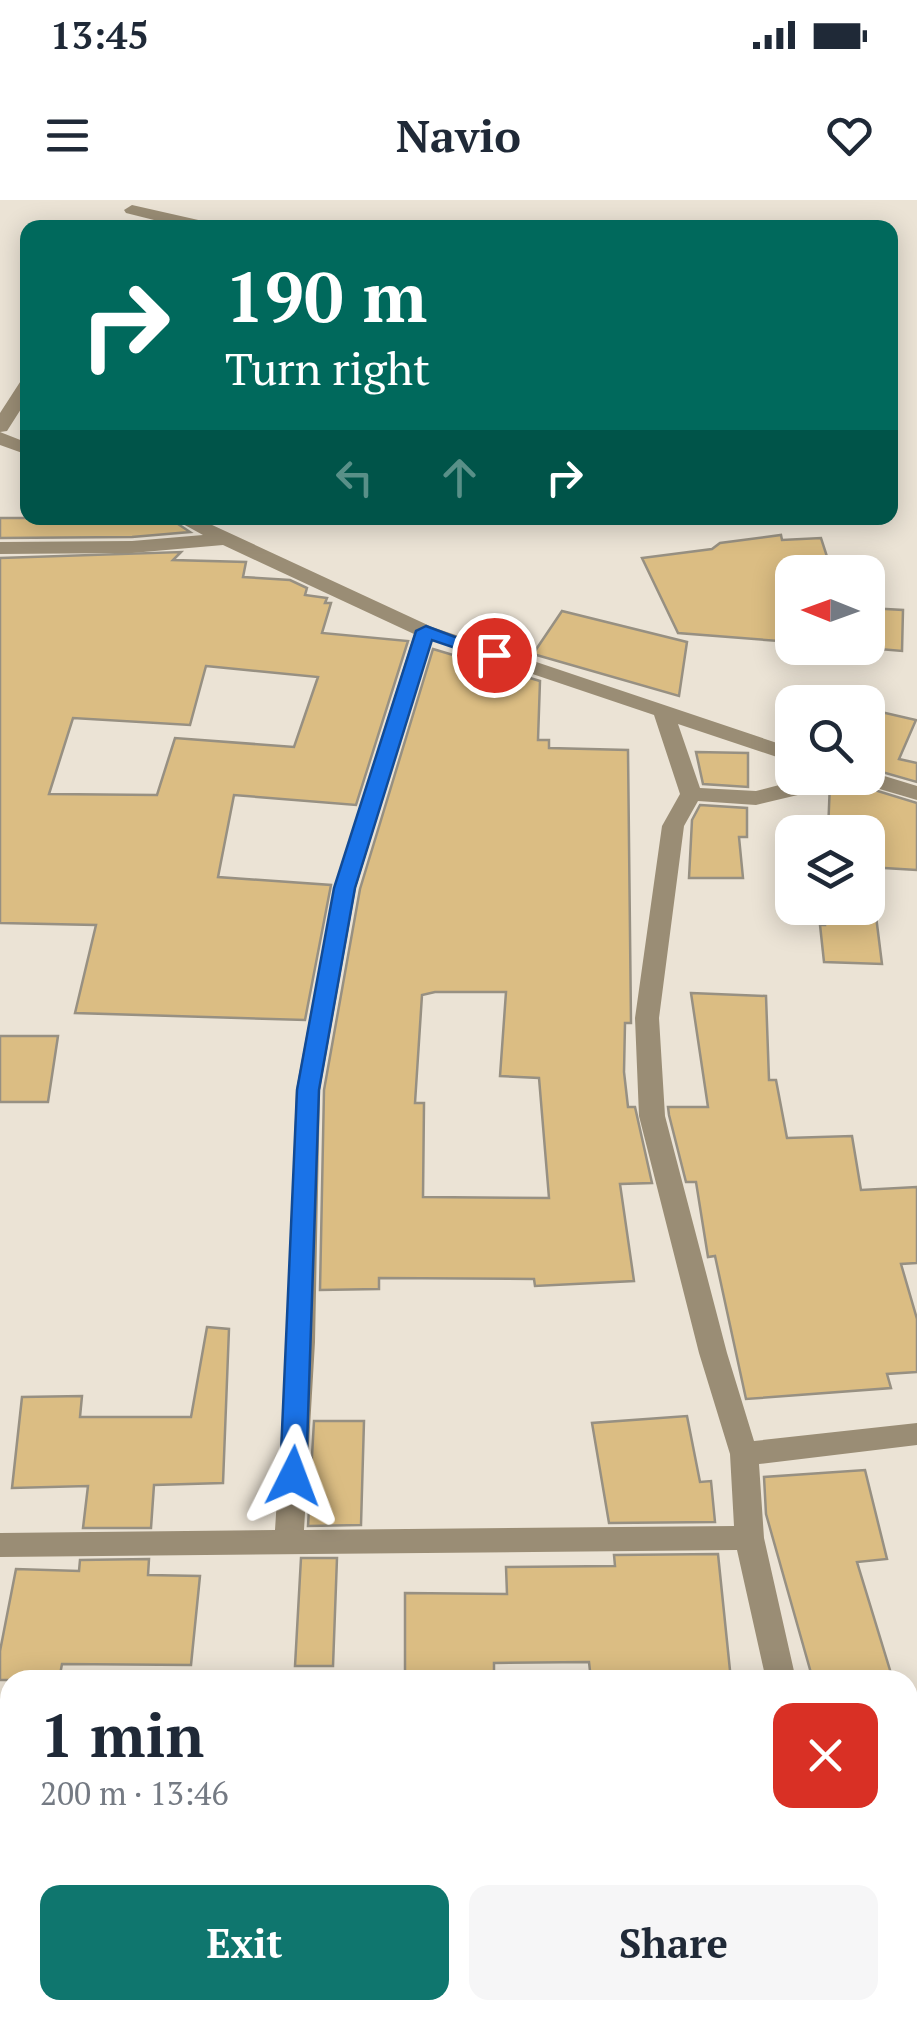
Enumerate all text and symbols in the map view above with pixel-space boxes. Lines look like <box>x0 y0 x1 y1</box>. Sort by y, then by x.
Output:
text: 13:45 <box>50 10 149 60</box>
text: Navio <box>396 105 521 165</box>
icon: menu <box>40 108 95 163</box>
icon: heart <box>822 108 877 163</box>
text: 190 m <box>225 249 427 342</box>
icon: right <box>60 260 190 390</box>
text: Turn right <box>225 338 430 398</box>
icon: left <box>327 450 382 505</box>
icon: ahead <box>432 450 487 505</box>
icon: right <box>537 450 592 505</box>
north arrow <box>775 555 885 665</box>
map controls <box>775 555 885 925</box>
pin <box>452 613 537 698</box>
icon: arrive <box>467 628 522 683</box>
button: search <box>775 685 885 795</box>
button: layers <box>775 815 885 925</box>
position arrow <box>241 1424 345 1528</box>
text: 1 min <box>40 1695 204 1774</box>
button: close <box>773 1703 878 1808</box>
text: 200 m · 13:46 <box>40 1772 228 1814</box>
button: Exit <box>40 1885 449 2000</box>
button: Share <box>469 1885 878 2000</box>

